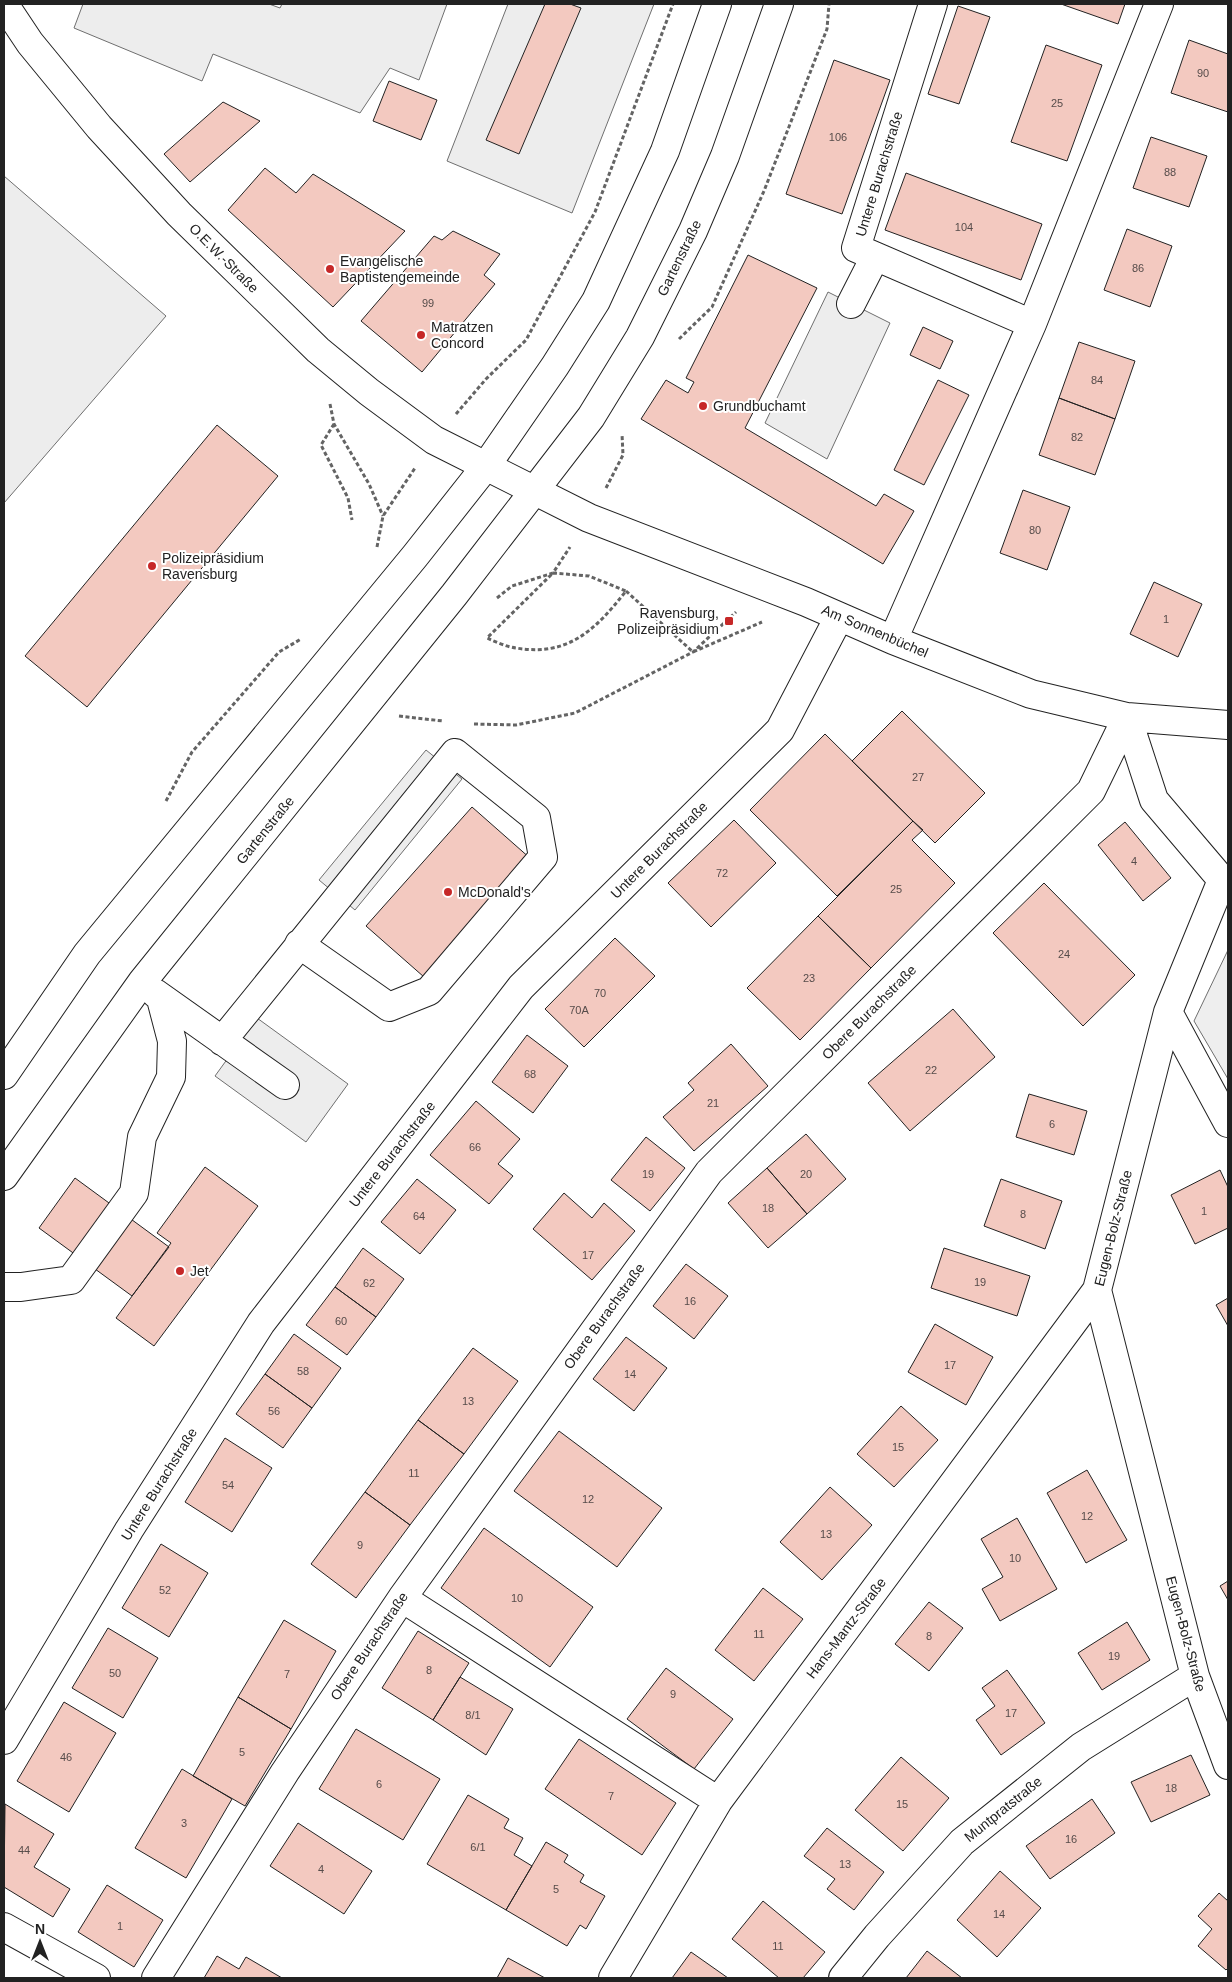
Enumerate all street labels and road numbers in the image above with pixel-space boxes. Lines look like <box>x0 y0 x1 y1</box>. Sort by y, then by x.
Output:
street label: Untere Burachstraße <box>852 109 906 238</box>
street label: Gartenstraße <box>654 217 704 299</box>
street label: O.E.W.-Straße <box>186 220 262 296</box>
street label: Am Sonnenbüchel <box>819 601 931 661</box>
street label: Gartenstraße <box>233 793 297 867</box>
street label: Untere Burachstraße <box>607 798 711 902</box>
street label: Obere Burachstraße <box>818 961 920 1063</box>
street label: Untere Burachstraße <box>346 1098 438 1210</box>
street label: Eugen-Bolz-Straße <box>1091 1168 1135 1288</box>
street label: Obere Burachstraße <box>560 1260 648 1372</box>
street label: Untere Burachstraße <box>118 1424 200 1543</box>
street label: Hans-Mantz-Straße <box>803 1574 889 1682</box>
street label: Eugen-Bolz-Straße <box>1163 1574 1209 1694</box>
street label: Obere Burachstraße <box>327 1589 411 1703</box>
street label: Muntpratstraße <box>961 1773 1045 1845</box>

